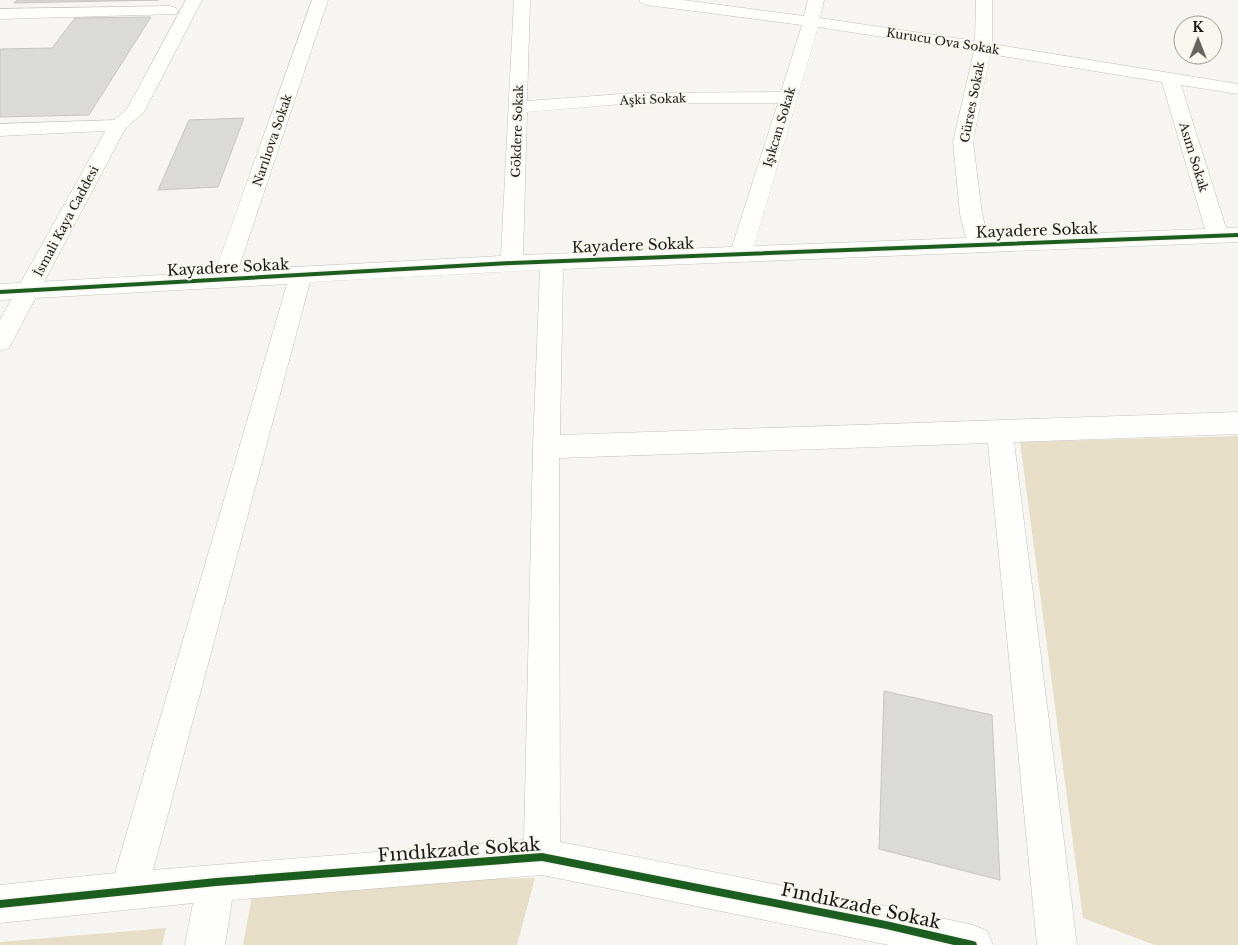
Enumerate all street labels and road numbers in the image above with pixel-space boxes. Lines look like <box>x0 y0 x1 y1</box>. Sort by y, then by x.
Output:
street label: Kurucu Ova Sokak <box>885 25 1001 57</box>
street label: Gürses Sokak <box>957 60 987 144</box>
street label: Gökdere Sokak <box>508 84 526 178</box>
street label: Işıkcan Sokak <box>760 84 799 169</box>
street label: Aşki Sokak <box>618 90 687 108</box>
street label: Narılıova Sokak <box>249 91 295 188</box>
street label: Asım Sokak <box>1176 119 1212 194</box>
street label: İsmali Kaya Caddesi <box>30 162 102 279</box>
street label: Kayadere Sokak <box>976 218 1099 242</box>
street label: Kayadere Sokak <box>572 233 695 257</box>
street label: Kayadere Sokak <box>166 254 290 280</box>
street label: Fındıkzade Sokak <box>377 833 541 867</box>
street label: Fındıkzade Sokak <box>779 878 943 934</box>

